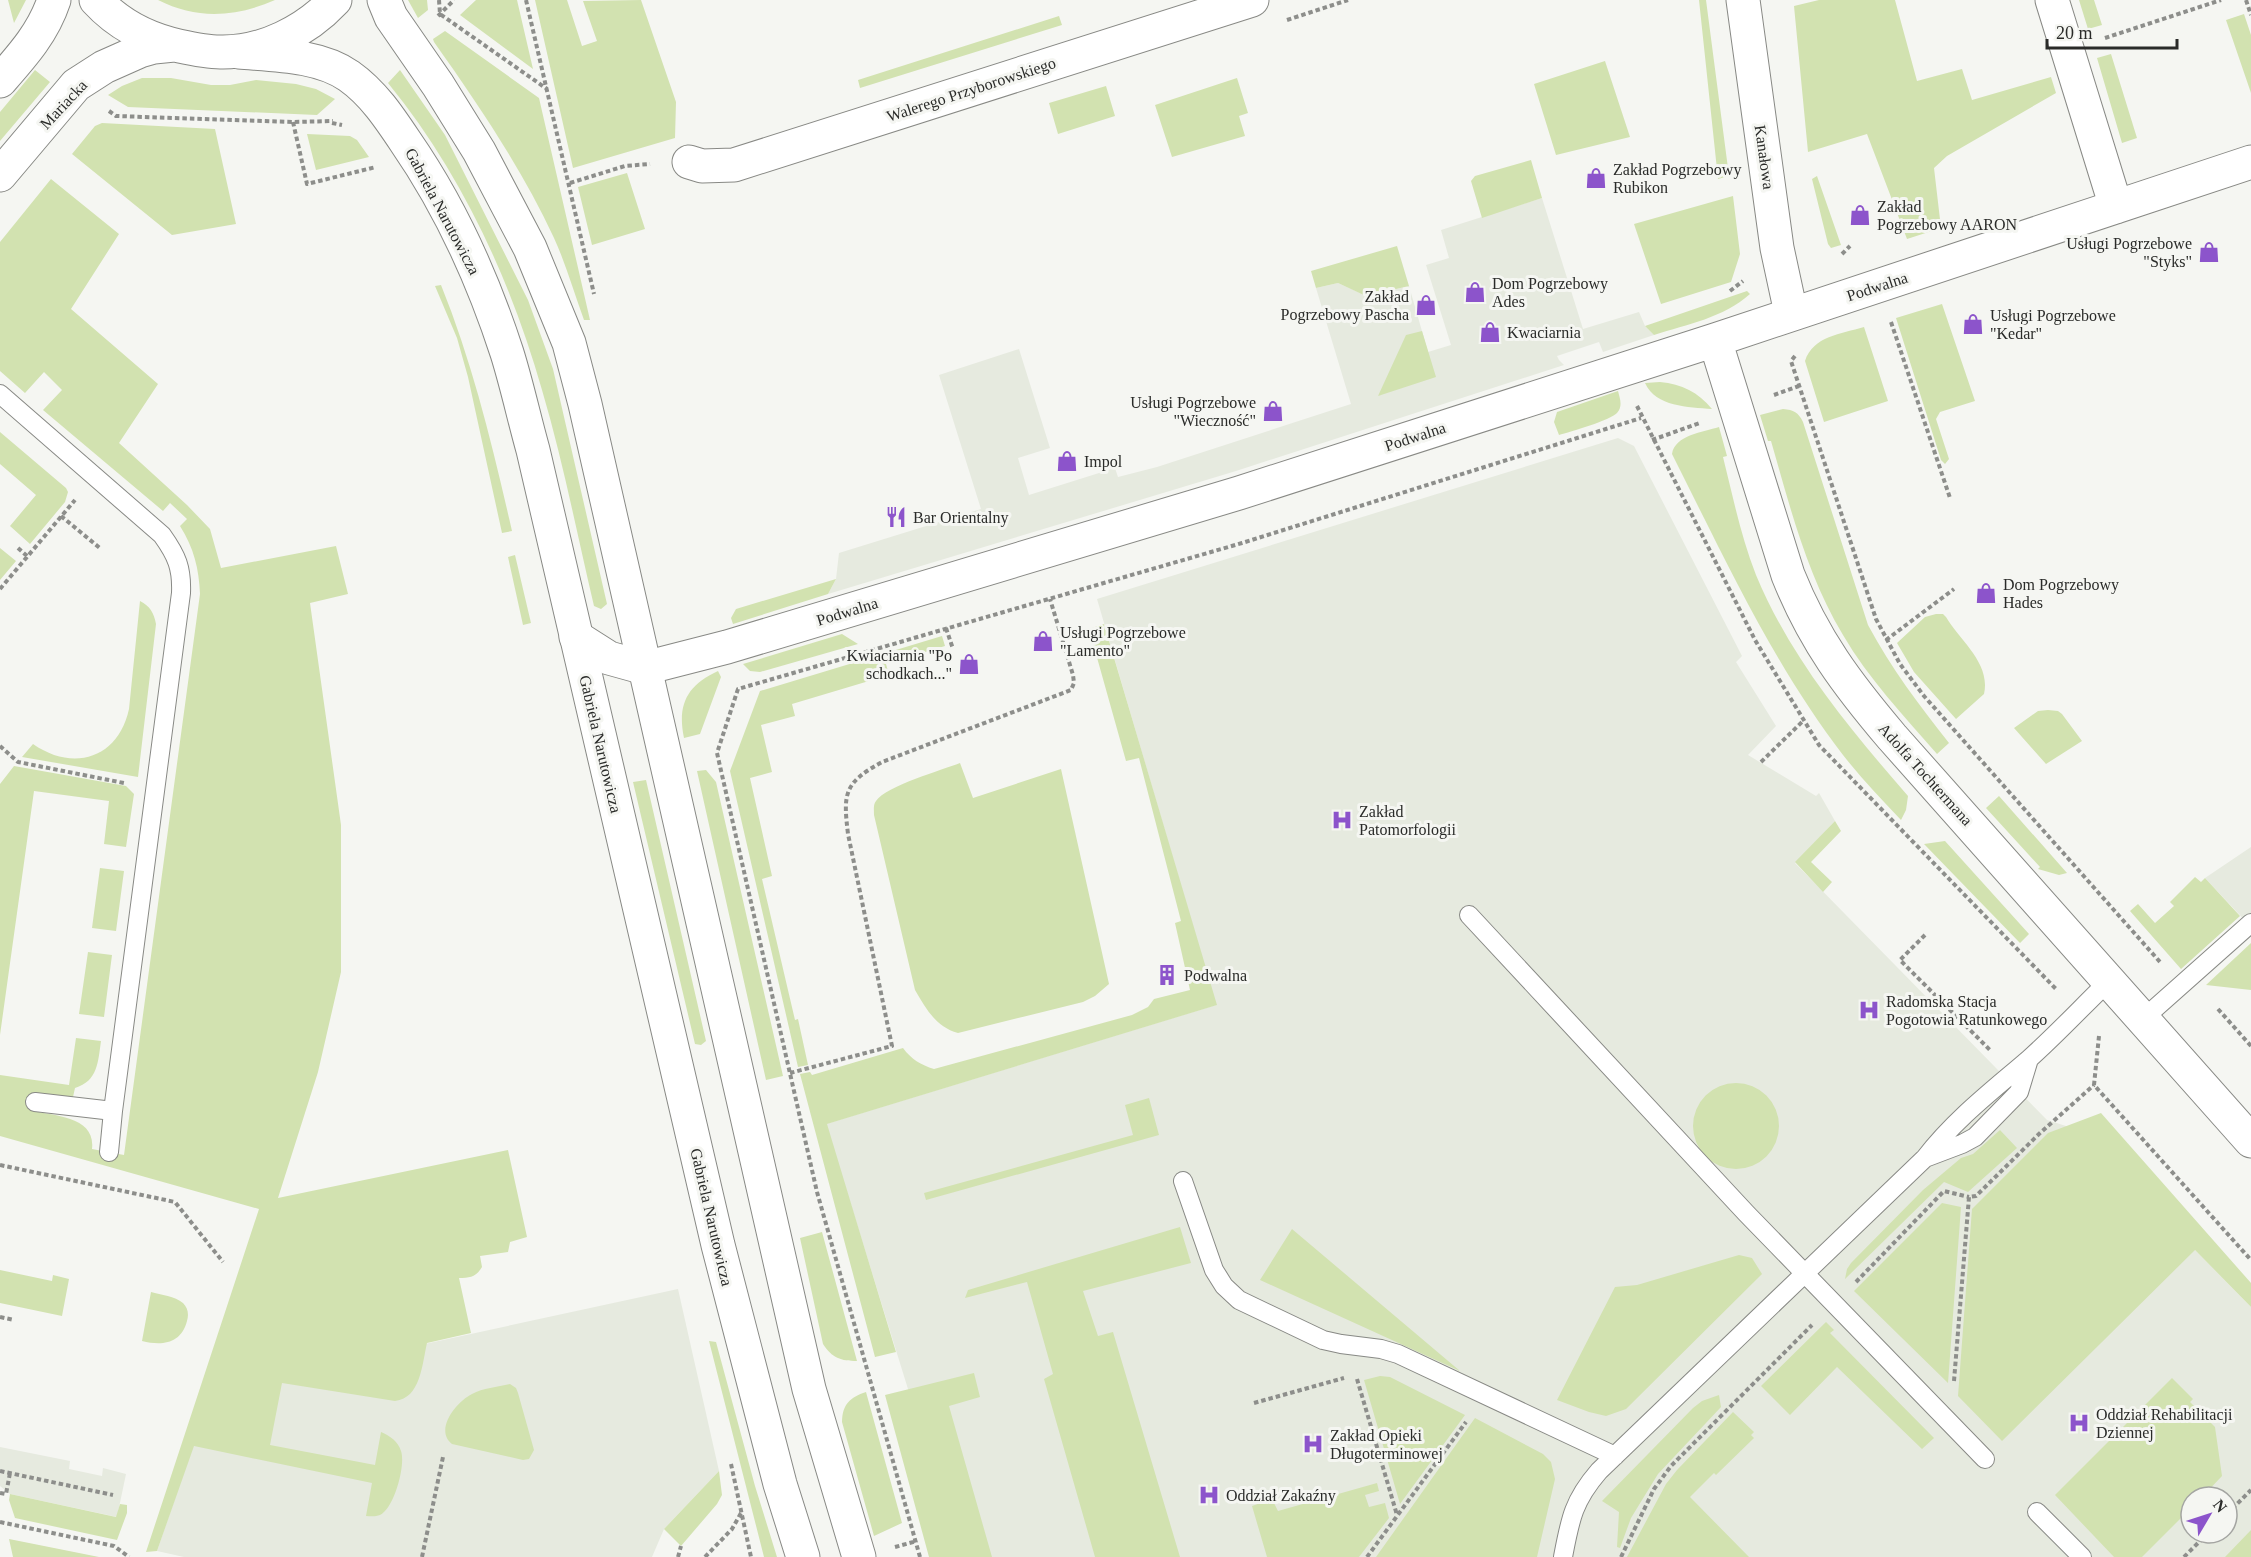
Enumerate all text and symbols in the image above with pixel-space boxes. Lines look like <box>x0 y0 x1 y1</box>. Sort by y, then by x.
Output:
scale bar <box>2047 12 2178 50</box>
text: 20 m <box>2056 23 2093 43</box>
street label: Walerego Przyborowskiego <box>884 54 1058 126</box>
street label: Mariacka <box>37 76 90 132</box>
street label: Kanałowa <box>1752 124 1777 190</box>
street label: Gabriela Narutowicza <box>402 145 483 277</box>
place label: Zakład Pogrzebowy Rubikon <box>1613 161 1741 196</box>
shop icon: Zakład Pogrzebowy Rubikon <box>1584 166 1608 190</box>
place label: Zakład Pogrzebowy AARON <box>1877 198 2017 234</box>
shop icon: Zakład Pogrzebowy AARON <box>1848 203 1872 227</box>
place label: Usługi Pogrzebowe "Styks" <box>2066 235 2192 271</box>
shop icon: Usługi Pogrzebowe "Styks" <box>2197 240 2221 264</box>
street label: Podwalna <box>1845 269 1910 304</box>
place label: Dom Pogrzebowy Ades <box>1492 275 1608 310</box>
shop icon: Dom Pogrzebowy Ades <box>1463 280 1487 304</box>
place label: Zakład Pogrzebowy Pascha <box>1281 288 1409 324</box>
shop icon: Zakład Pogrzebowy Pascha <box>1414 293 1438 317</box>
place label: Usługi Pogrzebowe "Kedar" <box>1990 307 2116 342</box>
shop icon: Usługi Pogrzebowe "Kedar" <box>1961 312 1985 336</box>
shop icon: Kwaciarnia <box>1478 320 1502 344</box>
place label: Kwaciarnia <box>1507 324 1581 341</box>
place label: Usługi Pogrzebowe "Wieczność" <box>1130 394 1256 429</box>
shop icon: Usługi Pogrzebowe "Wieczność" <box>1261 399 1285 423</box>
street label: Podwalna <box>1383 419 1448 454</box>
shop icon: Impol <box>1055 449 1079 473</box>
place label: Impol <box>1084 453 1123 471</box>
restaurant icon: Bar Orientalny <box>884 505 908 529</box>
place label: Bar Orientalny <box>913 509 1009 527</box>
place label: Dom Pogrzebowy Hades <box>2003 576 2119 611</box>
shop icon: Dom Pogrzebowy Hades <box>1974 581 1998 605</box>
street label: Podwalna <box>814 594 880 629</box>
place label: Usługi Pogrzebowe "Lamento" <box>1060 624 1186 659</box>
shop icon: Usługi Pogrzebowe "Lamento" <box>1031 629 1055 653</box>
place label: Kwiaciarnia "Po schodkach..." <box>846 647 952 682</box>
shop icon: Kwiaciarnia "Po schodkach..." <box>957 652 981 676</box>
street label: Gabriela Narutowicza <box>576 674 625 815</box>
street label: Adolfa Tochtermana <box>1875 720 1976 829</box>
place label: Zakład Patomorfologii <box>1359 803 1456 839</box>
hospital icon: Zakład Patomorfologii <box>1330 808 1354 832</box>
building icon: Podwalna <box>1155 963 1179 987</box>
place label: Podwalna <box>1184 967 1247 984</box>
place label: Radomska Stacja Pogotowia Ratunkowego <box>1886 993 2047 1029</box>
hospital icon: Radomska Stacja Pogotowia Ratunkowego <box>1857 998 1881 1022</box>
street label: Gabriela Narutowicza <box>687 1147 736 1288</box>
place label: Oddział Rehabilitacji Dziennej <box>2096 1406 2233 1442</box>
hospital icon: Oddział Rehabilitacji Dziennej <box>2067 1411 2091 1435</box>
place label: Zakład Opieki Długoterminowej <box>1330 1427 1443 1463</box>
hospital icon: Zakład Opieki Długoterminowej <box>1301 1432 1325 1456</box>
hospital icon: Oddział Zakaźny <box>1197 1483 1221 1507</box>
north arrow <box>2179 1485 2239 1545</box>
place label: Oddział Zakaźny <box>1226 1487 1336 1505</box>
text: N <box>2210 1496 2231 1516</box>

